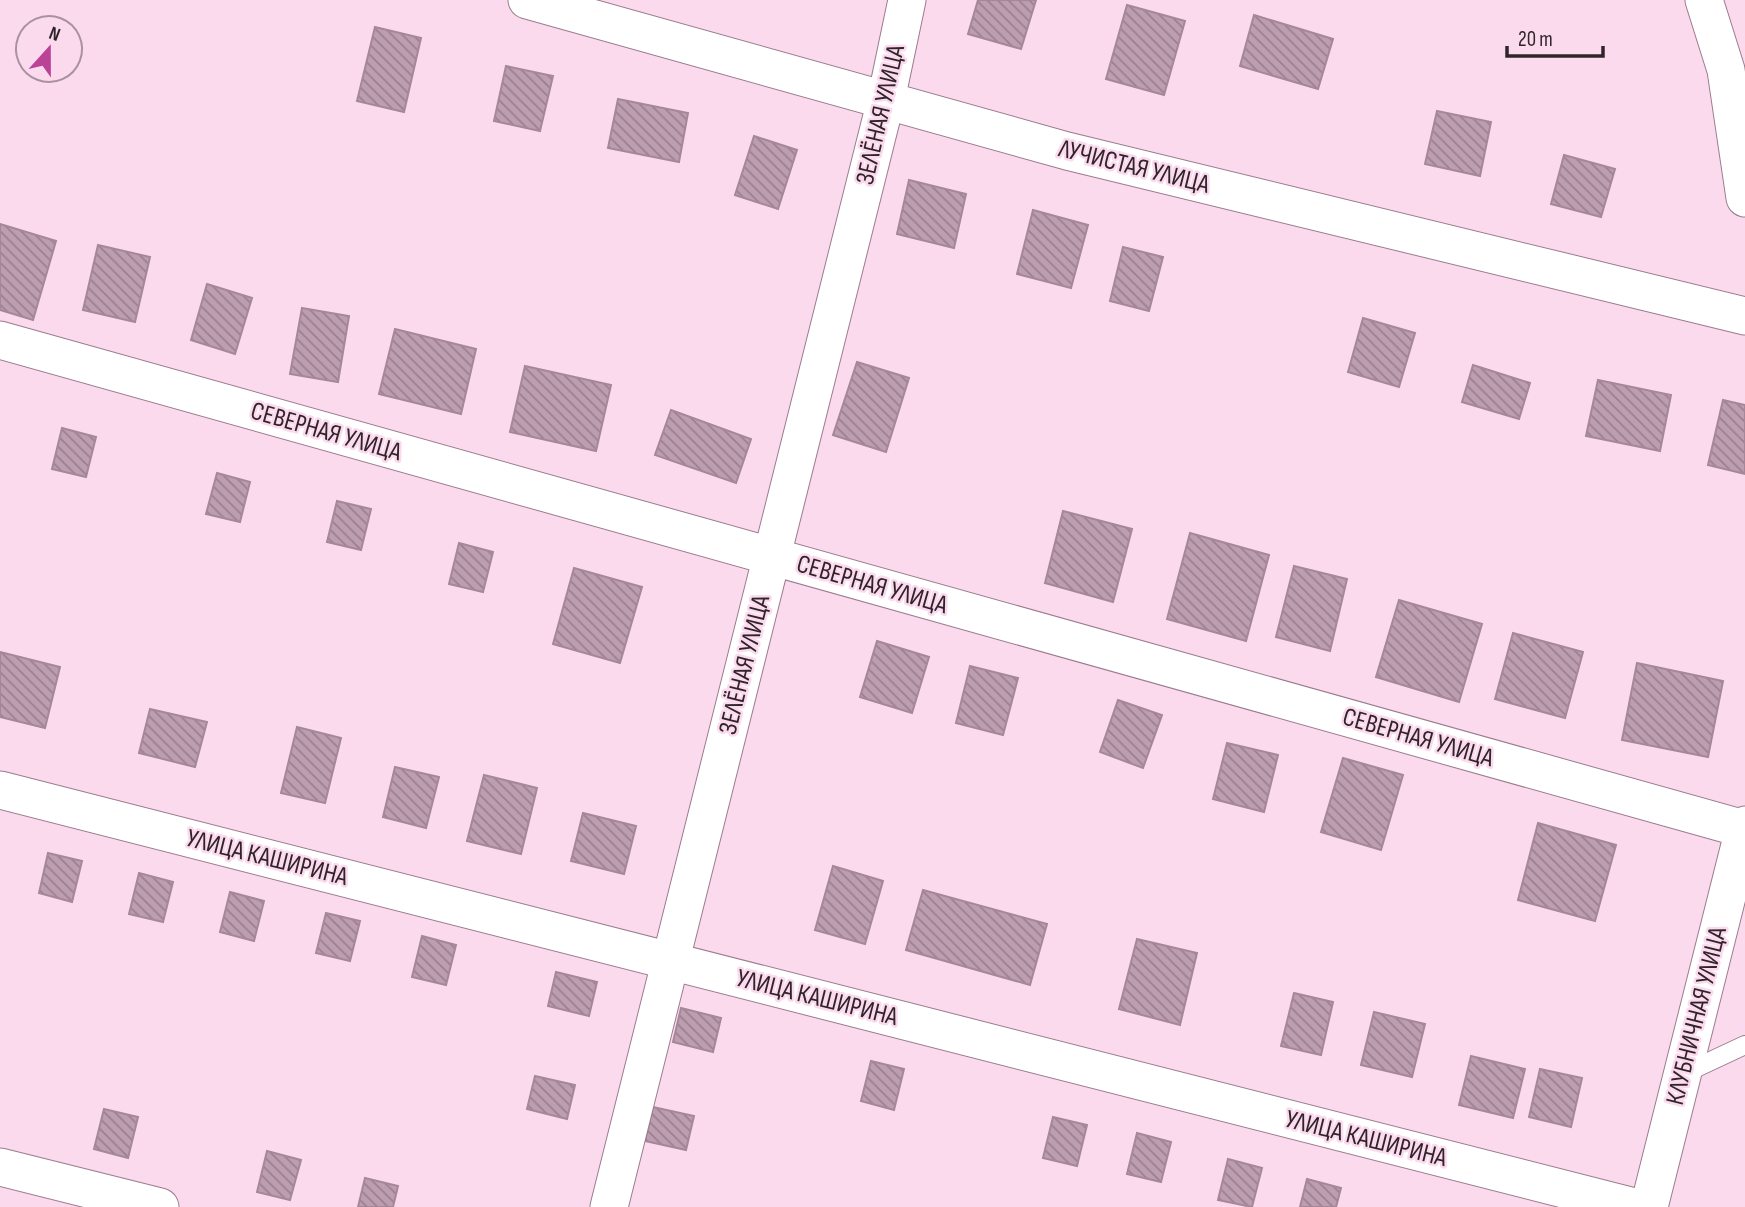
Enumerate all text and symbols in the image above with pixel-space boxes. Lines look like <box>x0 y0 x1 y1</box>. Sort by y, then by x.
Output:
north arrow <box>14 14 84 84</box>
scale bar <box>1507 14 1603 58</box>
text: N <box>46 22 63 47</box>
text: 20 m <box>1518 27 1553 52</box>
street label: ЗЕЛЁНАЯ УЛИЦА <box>850 41 912 188</box>
street label: ЛУЧИСТАЯ УЛИЦА <box>1055 133 1213 201</box>
street label: СЕВЕРНАЯ УЛИЦА <box>247 396 406 469</box>
street label: СЕВЕРНАЯ УЛИЦА <box>793 549 952 622</box>
street label: ЗЕЛЁНАЯ УЛИЦА <box>713 591 777 738</box>
street label: СЕВЕРНАЯ УЛИЦА <box>1339 702 1498 775</box>
street label: УЛИЦА КАШИРИНА <box>183 823 352 893</box>
street label: КЛУБНИЧНАЯ УЛИЦА <box>1660 923 1734 1108</box>
street label: УЛИЦА КАШИРИНА <box>733 963 902 1033</box>
street label: УЛИЦА КАШИРИНА <box>1282 1104 1451 1174</box>

